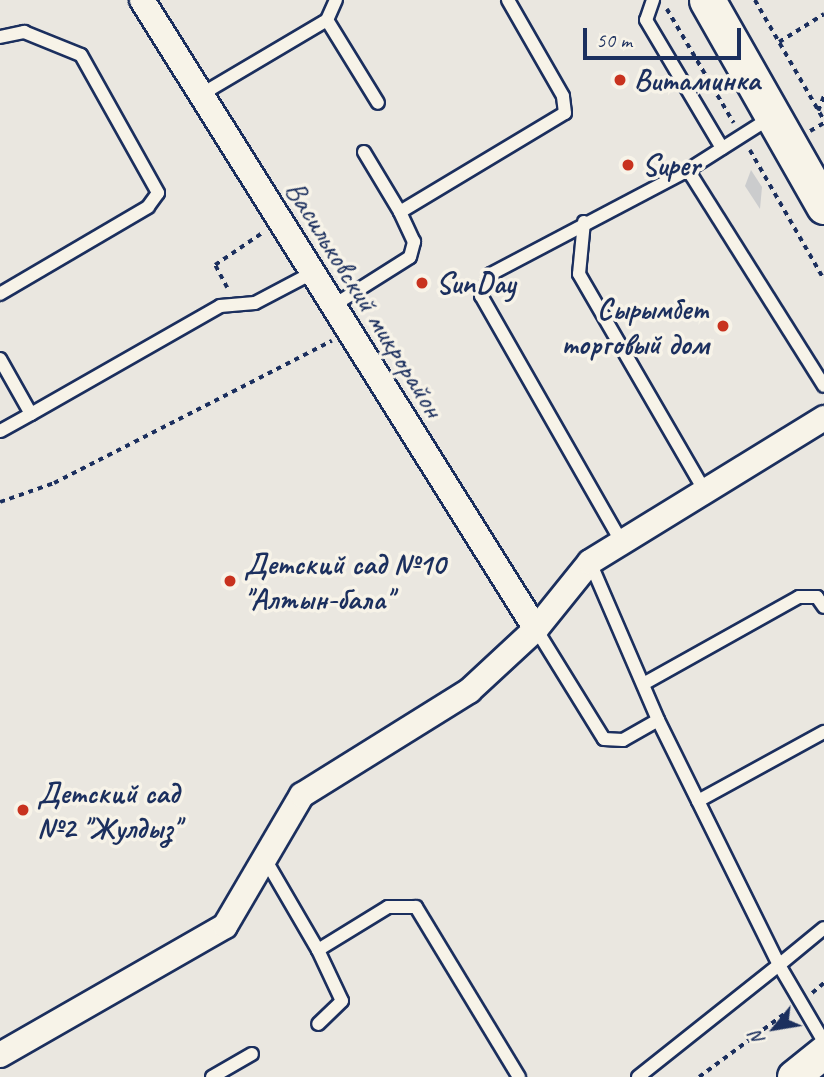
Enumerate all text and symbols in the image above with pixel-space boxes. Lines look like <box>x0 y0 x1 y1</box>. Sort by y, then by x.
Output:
scale bar <box>586 14 744 58</box>
text: 50 m <box>596 27 632 53</box>
place label: Витаминка <box>634 62 760 98</box>
marker: Витаминка <box>612 72 628 88</box>
place label: Super <box>642 147 700 183</box>
marker: Super <box>620 157 636 173</box>
street label: Васильковский микрорайон <box>278 174 452 424</box>
place label: SunDay <box>436 265 515 301</box>
marker: SunDay <box>414 275 430 291</box>
place label: Сырымбет торговый дом <box>561 291 709 362</box>
marker: Сырымбет торговый дом <box>715 318 731 334</box>
place label: Детский сад №10 "Алтын-бала" <box>244 546 445 616</box>
marker: Детский сад №10 "Алтын-бала" <box>222 573 238 589</box>
place label: Детский сад №2 "Жулдыз" <box>37 775 180 846</box>
marker: Детский сад №2 "Жулдыз" <box>15 802 31 818</box>
north arrow <box>740 993 810 1063</box>
text: N <box>743 1027 770 1050</box>

